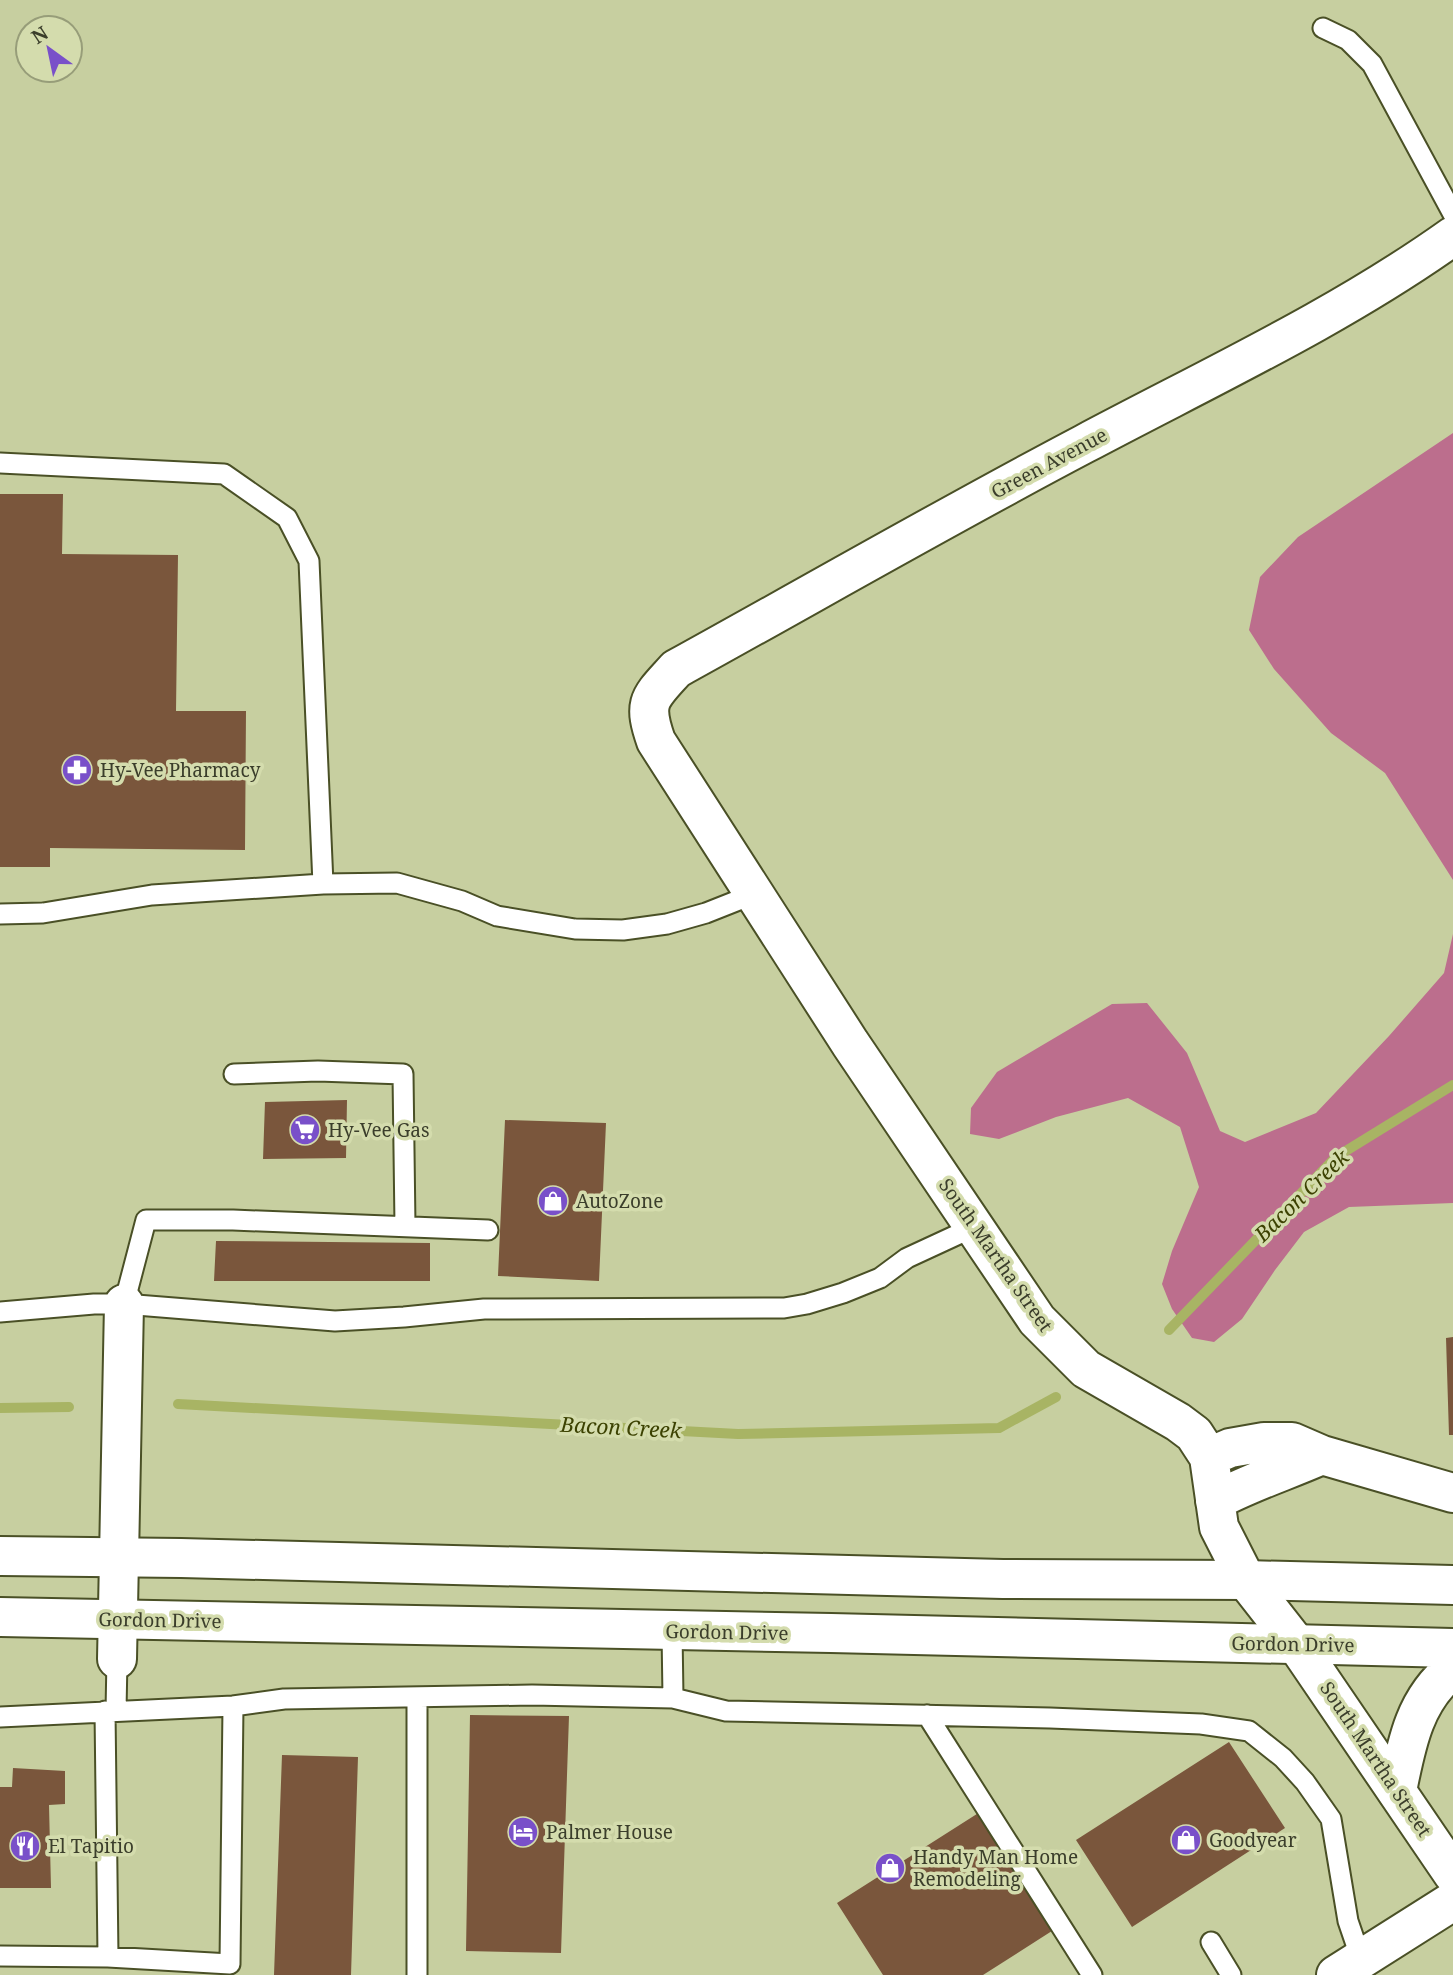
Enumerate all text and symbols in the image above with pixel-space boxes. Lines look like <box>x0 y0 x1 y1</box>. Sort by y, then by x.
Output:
north arrow <box>14 14 84 84</box>
text: N <box>26 20 53 50</box>
street label: Green Avenue <box>986 421 1112 505</box>
pharmacy icon: Hy-Vee Pharmacy <box>60 753 94 787</box>
place label: Hy-Vee Pharmacy <box>100 757 261 783</box>
supermarket icon: Hy-Vee Gas <box>288 1113 322 1147</box>
place label: Hy-Vee Gas <box>328 1117 429 1143</box>
water label: Bacon Creek <box>1247 1142 1355 1248</box>
street label: South Martha Street <box>933 1173 1059 1337</box>
shop icon: AutoZone <box>536 1184 570 1218</box>
place label: AutoZone <box>576 1188 663 1214</box>
water label: Bacon Creek <box>559 1410 683 1444</box>
street label: Gordon Drive <box>98 1606 222 1634</box>
street label: Gordon Drive <box>665 1618 789 1646</box>
street label: Gordon Drive <box>1231 1630 1355 1658</box>
street label: South Martha Street <box>1314 1676 1438 1842</box>
hotel icon: Palmer House <box>506 1815 540 1849</box>
place label: Palmer House <box>546 1819 673 1845</box>
shop icon: Goodyear <box>1169 1823 1203 1857</box>
place label: Goodyear <box>1209 1827 1297 1853</box>
restaurant icon: El Tapitio <box>8 1829 42 1863</box>
place label: El Tapitio <box>48 1833 134 1859</box>
place label: Handy Man Home Remodeling <box>913 1844 1078 1892</box>
shop icon: Handy Man Home Remodeling <box>873 1851 907 1885</box>

